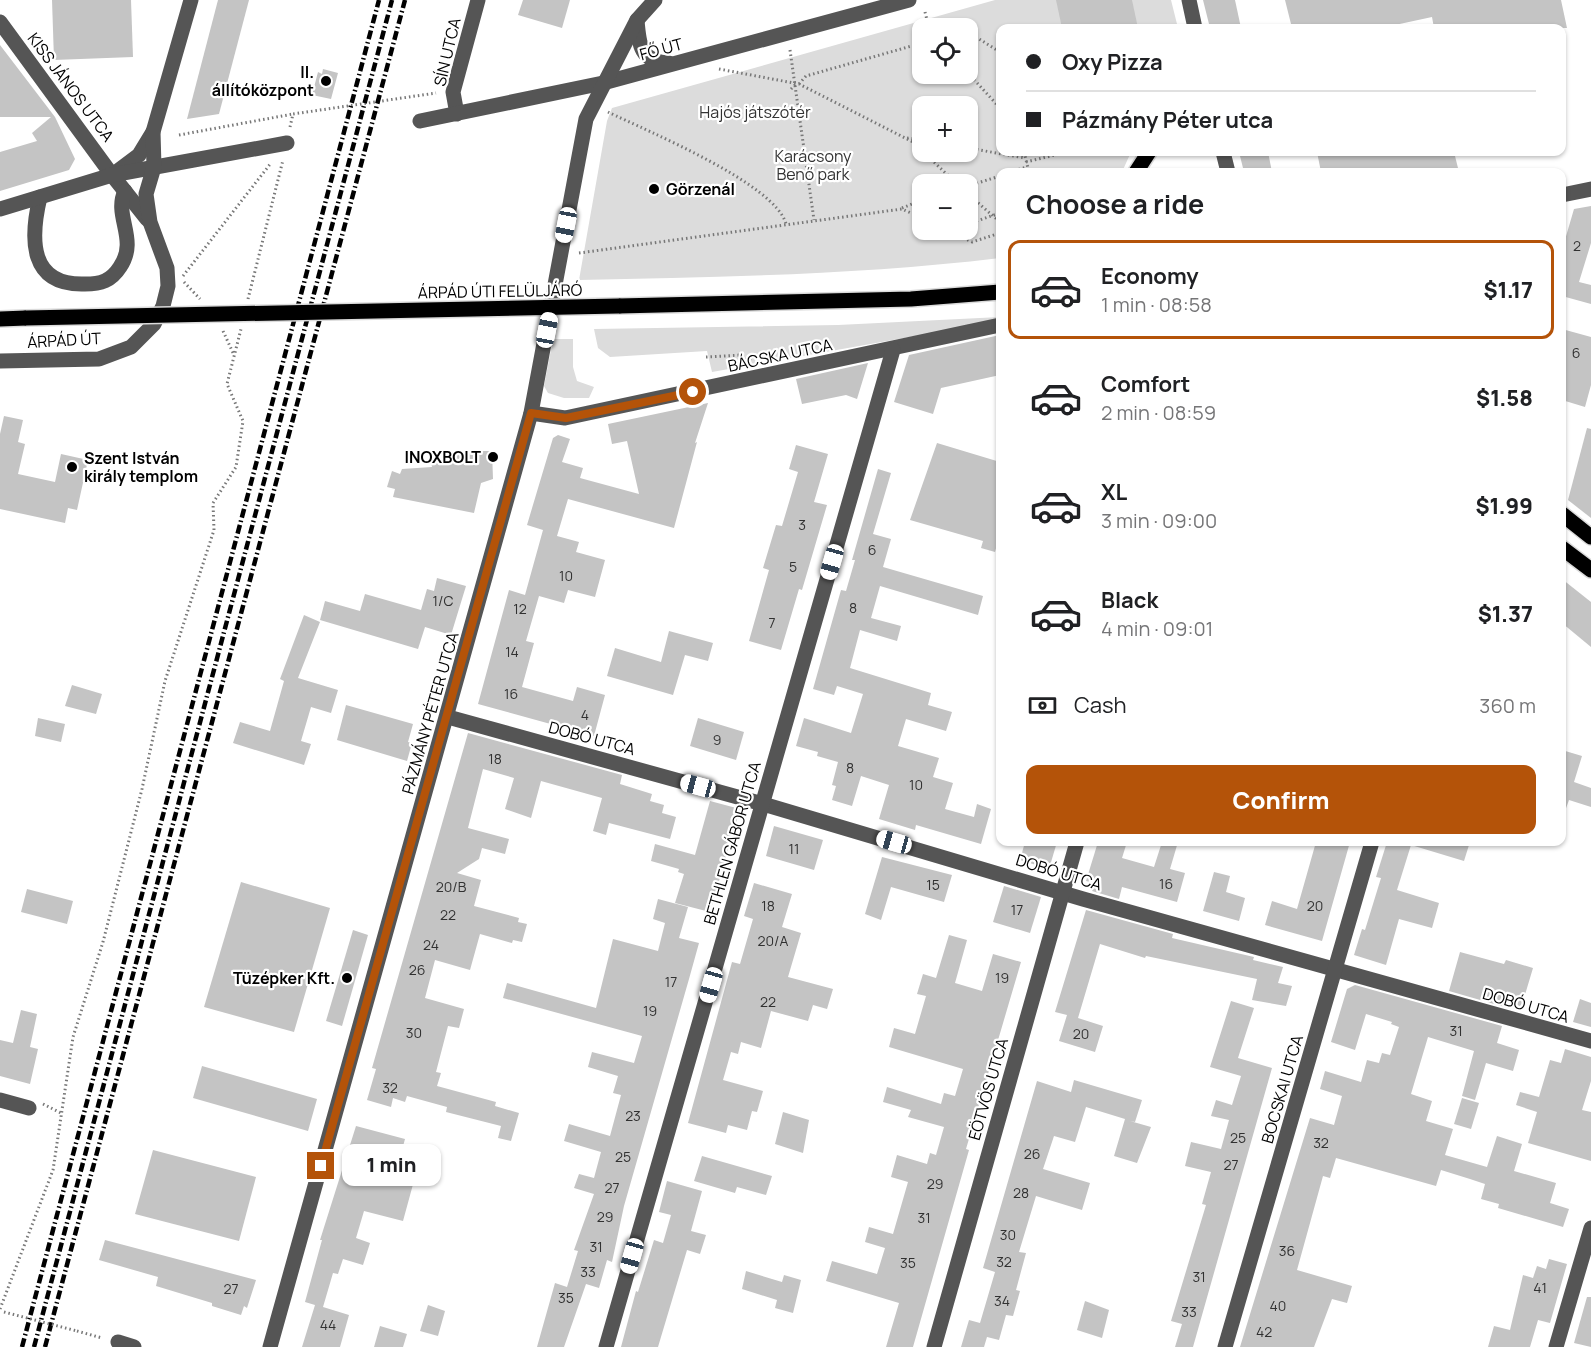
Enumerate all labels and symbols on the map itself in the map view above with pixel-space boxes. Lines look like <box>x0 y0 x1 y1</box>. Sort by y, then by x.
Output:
street label: SÍN UTCA <box>428 16 466 88</box>
street label: KISS JÁNOS UTCA <box>23 28 119 146</box>
street label: FŐ ÚT <box>637 33 685 65</box>
place label: II. állítóközpont <box>212 61 314 101</box>
marker: II. állítóközpont <box>319 74 333 88</box>
park label: Hajós játszótér <box>699 101 811 123</box>
park label: Karácsony Benő park <box>774 145 852 185</box>
place label: Görzenál <box>666 178 735 200</box>
marker: Görzenál <box>647 182 661 196</box>
car <box>554 206 578 244</box>
house number: 2 <box>1573 236 1581 255</box>
street label: ÁRPÁD ÚTI FELÜLJÁRÓ <box>418 279 583 303</box>
car <box>535 311 559 349</box>
street label: ÁRPÁD ÚT <box>26 327 102 353</box>
street label: BÁCSKA UTCA <box>726 333 834 377</box>
house number: 6 <box>1572 343 1580 362</box>
route start <box>679 378 706 405</box>
place label: INOXBOLT <box>405 446 481 468</box>
place label: Szent István király templom <box>84 447 198 487</box>
marker: INOXBOLT <box>486 450 500 464</box>
marker: Szent István király templom <box>65 460 79 474</box>
house number: 3 <box>798 515 806 534</box>
house number: 6 <box>868 540 876 559</box>
car <box>818 542 846 582</box>
house number: 5 <box>789 557 797 576</box>
house number: 10 <box>559 566 573 585</box>
house number: 1/C <box>433 591 453 610</box>
house number: 8 <box>849 598 857 617</box>
house number: 12 <box>513 599 527 618</box>
house number: 7 <box>768 613 776 632</box>
street label: PÁZMÁNY PÉTER UTCA <box>396 629 464 797</box>
house number: 14 <box>505 642 519 661</box>
house number: 16 <box>504 684 518 703</box>
house number: 4 <box>581 705 589 724</box>
street label: DOBÓ UTCA <box>546 716 638 760</box>
house number: 9 <box>713 730 721 749</box>
house number: 18 <box>488 749 502 768</box>
house number: 8 <box>846 758 854 777</box>
street label: BETHLEN GÁBOR UTCA <box>698 759 766 927</box>
car <box>678 773 718 799</box>
house number: 10 <box>909 775 923 794</box>
car <box>874 828 914 856</box>
house number: 11 <box>789 839 799 858</box>
street label: DOBÓ UTCA <box>1013 848 1105 896</box>
house number: 16 <box>1159 874 1173 893</box>
house number: 15 <box>926 875 940 894</box>
house number: 20/B <box>436 877 467 896</box>
house number: 18 <box>761 896 775 915</box>
house number: 20 <box>1307 896 1323 915</box>
house number: 17 <box>1011 900 1023 919</box>
house number: 22 <box>440 905 456 924</box>
house number: 20/A <box>758 931 789 950</box>
house number: 24 <box>423 935 439 954</box>
house number: 26 <box>409 960 425 979</box>
car <box>697 965 725 1005</box>
place label: Tüzépker Kft. <box>233 967 335 989</box>
house number: 19 <box>995 968 1009 987</box>
marker: Tüzépker Kft. <box>340 971 354 985</box>
house number: 17 <box>665 972 677 991</box>
street label: DOBÓ UTCA <box>1480 982 1572 1028</box>
house number: 22 <box>760 992 776 1011</box>
house number: 19 <box>643 1001 657 1020</box>
house number: 31 <box>1449 1021 1463 1040</box>
house number: 30 <box>406 1023 422 1042</box>
house number: 20 <box>1073 1024 1089 1043</box>
street label: BOCSKAI UTCA <box>1256 1032 1308 1146</box>
street label: EÖTVÖS UTCA <box>963 1035 1013 1143</box>
house number: 32 <box>382 1078 398 1097</box>
house number: 23 <box>625 1106 641 1125</box>
house number: 25 <box>1230 1128 1246 1147</box>
house number: 32 <box>1313 1133 1329 1152</box>
house number: 26 <box>1024 1144 1040 1163</box>
callout: 1 min <box>342 1145 441 1187</box>
house number: 25 <box>615 1147 631 1166</box>
route end <box>307 1152 334 1179</box>
house number: 27 <box>1223 1155 1239 1174</box>
house number: 29 <box>927 1174 943 1193</box>
house number: 27 <box>604 1178 620 1197</box>
house number: 28 <box>1013 1183 1029 1202</box>
house number: 29 <box>597 1207 613 1226</box>
house number: 31 <box>917 1208 931 1227</box>
house number: 30 <box>1000 1225 1016 1244</box>
car <box>618 1236 646 1276</box>
house number: 31 <box>589 1237 603 1256</box>
house number: 36 <box>1279 1241 1295 1260</box>
house number: 32 <box>996 1252 1012 1271</box>
house number: 35 <box>900 1253 916 1272</box>
house number: 33 <box>580 1262 596 1281</box>
house number: 31 <box>1192 1267 1206 1286</box>
house number: 41 <box>1533 1278 1547 1297</box>
house number: 27 <box>223 1279 239 1298</box>
house number: 35 <box>558 1288 574 1307</box>
house number: 34 <box>994 1291 1010 1310</box>
house number: 40 <box>1270 1296 1286 1315</box>
house number: 33 <box>1181 1302 1197 1321</box>
house number: 44 <box>320 1315 336 1334</box>
house number: 42 <box>1256 1322 1272 1341</box>

